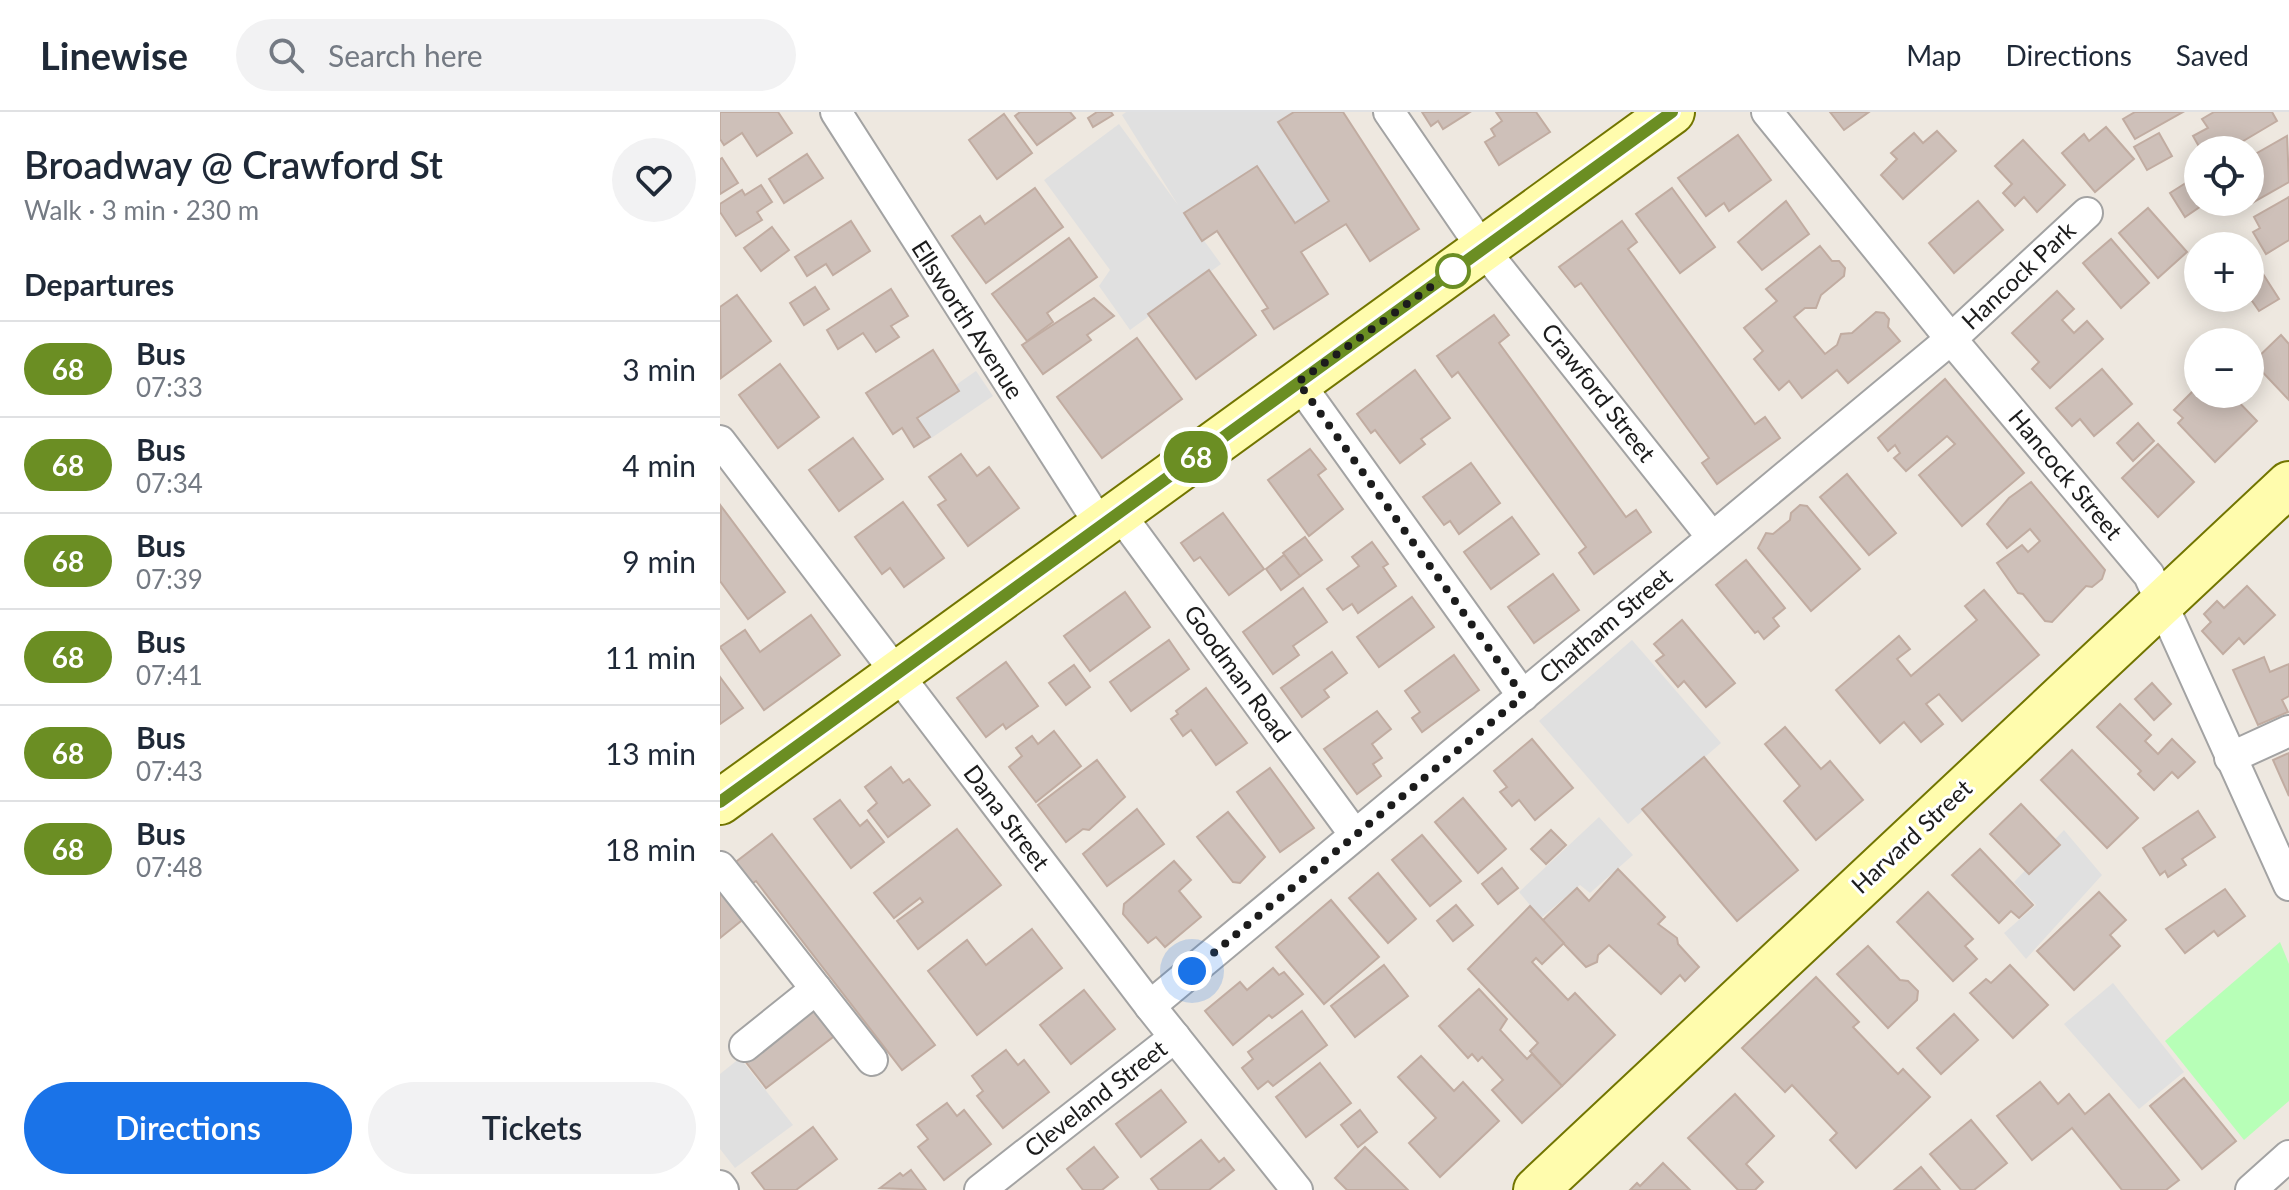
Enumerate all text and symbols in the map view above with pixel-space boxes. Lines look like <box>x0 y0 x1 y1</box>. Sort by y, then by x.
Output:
search box <box>236 19 796 91</box>
text: Linewise <box>40 32 188 78</box>
icon: search <box>264 33 308 77</box>
text: Search here <box>328 37 483 73</box>
text: Map <box>1906 38 1961 72</box>
text: Directions <box>2005 38 2132 72</box>
text: Saved <box>2176 38 2249 72</box>
map controls <box>2184 136 2264 408</box>
button: locate <box>2184 136 2264 216</box>
button: heart <box>612 138 696 222</box>
text: Broadway @ Crawford St <box>24 141 443 187</box>
text: Walk · 3 min · 230 m <box>24 194 259 226</box>
street label: Hancock Park <box>1955 214 2081 335</box>
button: + <box>2184 232 2264 312</box>
street label: Ellsworth Avenue <box>906 234 1030 404</box>
unlabelled marker <box>1436 254 1470 288</box>
text: Departures <box>24 266 174 302</box>
street label: Crawford Street <box>1536 317 1663 467</box>
button: − <box>2184 328 2264 408</box>
text: Bus <box>136 335 186 371</box>
text: 3 min <box>622 351 696 387</box>
text: 68 <box>52 352 84 386</box>
text: 07:33 <box>136 371 203 403</box>
street label: Hancock Street <box>2003 403 2129 545</box>
text: Bus <box>136 431 186 467</box>
line badge: 68 <box>1160 431 1232 483</box>
text: 68 <box>1180 440 1212 474</box>
text: 4 min <box>622 447 696 483</box>
text: 68 <box>52 448 84 482</box>
text: 07:34 <box>136 467 203 499</box>
text: Bus <box>136 527 186 563</box>
text: 9 min <box>622 543 696 579</box>
text: 68 <box>52 544 84 578</box>
street label: Chatham Street <box>1533 561 1678 689</box>
text: 07:39 <box>136 563 203 595</box>
street label: Goodman Road <box>1179 599 1298 747</box>
text: Bus <box>136 623 186 659</box>
text: 11 min <box>605 639 696 675</box>
text: 68 <box>52 640 84 674</box>
text: 07:41 <box>136 659 203 691</box>
text: Bus <box>136 719 186 755</box>
text: 13 min <box>605 735 696 771</box>
text: 68 <box>52 736 84 770</box>
text: 07:43 <box>136 755 203 787</box>
street label: Dana Street <box>958 759 1056 876</box>
street label: Harvard Street <box>1845 773 1977 899</box>
text: Bus <box>136 815 186 851</box>
text: 18 min <box>605 831 696 867</box>
text: 68 <box>52 832 84 866</box>
text: 07:48 <box>136 851 203 883</box>
your location <box>1172 951 1212 991</box>
street label: Cleveland Street <box>1018 1033 1172 1162</box>
button: Directions <box>24 1082 352 1174</box>
button: Tickets <box>368 1082 696 1174</box>

